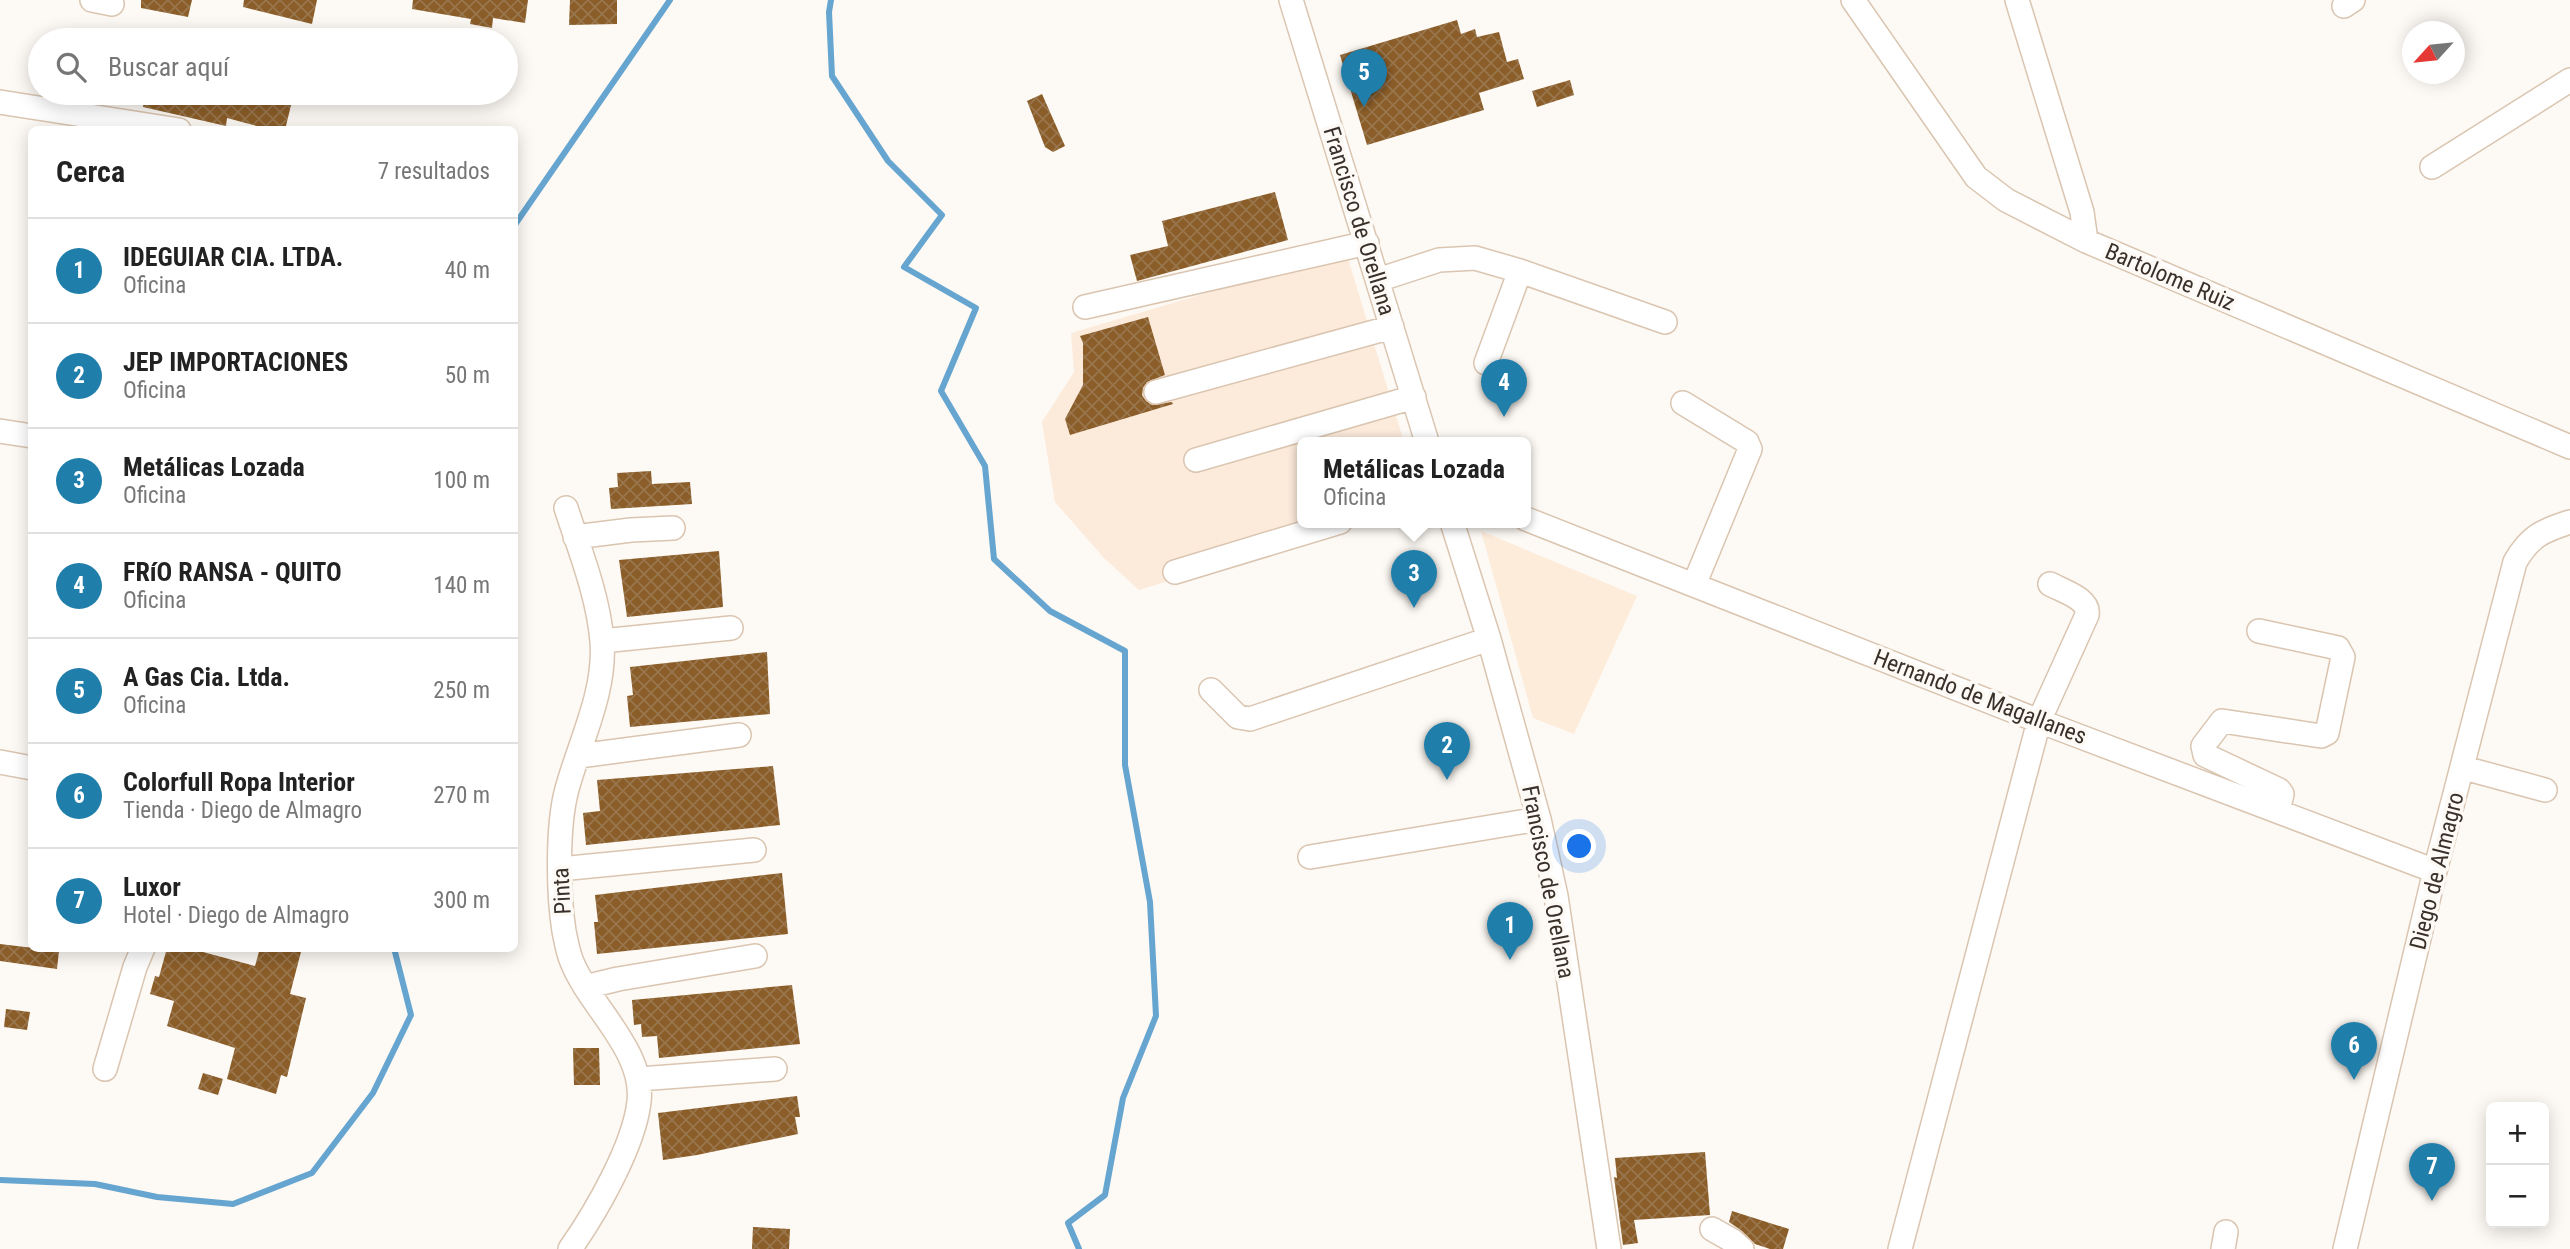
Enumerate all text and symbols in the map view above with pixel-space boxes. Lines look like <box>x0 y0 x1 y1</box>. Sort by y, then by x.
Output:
north arrow <box>2402 21 2465 84</box>
search box <box>28 28 518 105</box>
icon: search <box>52 48 90 86</box>
pin: 5 <box>1341 49 1387 107</box>
text: Buscar aquí <box>108 52 229 82</box>
street label: Francisco de Orellana <box>1317 123 1401 319</box>
text: Cerca <box>56 154 125 189</box>
text: 7 resultados <box>378 158 490 185</box>
street label: Bartolome Ruiz <box>2101 238 2239 316</box>
text: IDEGUIAR CIA. LTDA. <box>123 242 343 272</box>
text: 1 <box>73 257 85 284</box>
text: 40 m <box>445 257 490 284</box>
text: Oficina <box>123 272 186 299</box>
text: JEP IMPORTACIONES <box>123 347 348 377</box>
pin: 4 <box>1481 359 1527 417</box>
text: 2 <box>73 362 85 389</box>
text: 50 m <box>445 362 490 389</box>
text: Oficina <box>123 377 186 404</box>
popup <box>1297 437 1531 528</box>
text: Metálicas Lozada <box>123 452 305 482</box>
text: Metálicas Lozada <box>1323 454 1505 484</box>
text: 3 <box>73 467 85 494</box>
text: 100 m <box>433 467 490 494</box>
text: Oficina <box>123 482 186 509</box>
text: Oficina <box>1323 484 1386 511</box>
pin: 3 <box>1391 550 1437 608</box>
text: FRíO RANSA - QUITO <box>123 557 342 587</box>
text: 4 <box>73 572 85 599</box>
text: 140 m <box>433 572 490 599</box>
text: Oficina <box>123 587 186 614</box>
street label: Hernando de Magallanes <box>1870 644 2090 750</box>
text: A Gas Cia. Ltda. <box>123 662 290 692</box>
text: 5 <box>73 677 85 704</box>
text: 250 m <box>433 677 490 704</box>
text: Oficina <box>123 692 186 719</box>
pin: 2 <box>1424 722 1470 780</box>
text: Colorfull Ropa Interior <box>123 767 355 797</box>
text: 6 <box>73 782 85 809</box>
text: 270 m <box>433 782 490 809</box>
street label: Francisco de Orellana <box>1516 783 1580 981</box>
street label: Diego de Almagro <box>2404 789 2470 953</box>
text: Tienda · Diego de Almagro <box>123 797 362 824</box>
your location <box>1562 829 1596 863</box>
street label: Pinta <box>547 867 577 915</box>
text: Luxor <box>123 872 181 902</box>
text: 7 <box>73 887 85 914</box>
text: 300 m <box>433 887 490 914</box>
text: Hotel · Diego de Almagro <box>123 902 349 929</box>
pin: 1 <box>1487 902 1533 960</box>
pin: 6 <box>2331 1022 2377 1080</box>
map controls <box>2486 1102 2549 1228</box>
button: + <box>2486 1102 2549 1165</box>
pin: 7 <box>2409 1143 2455 1201</box>
button: − <box>2486 1165 2549 1228</box>

